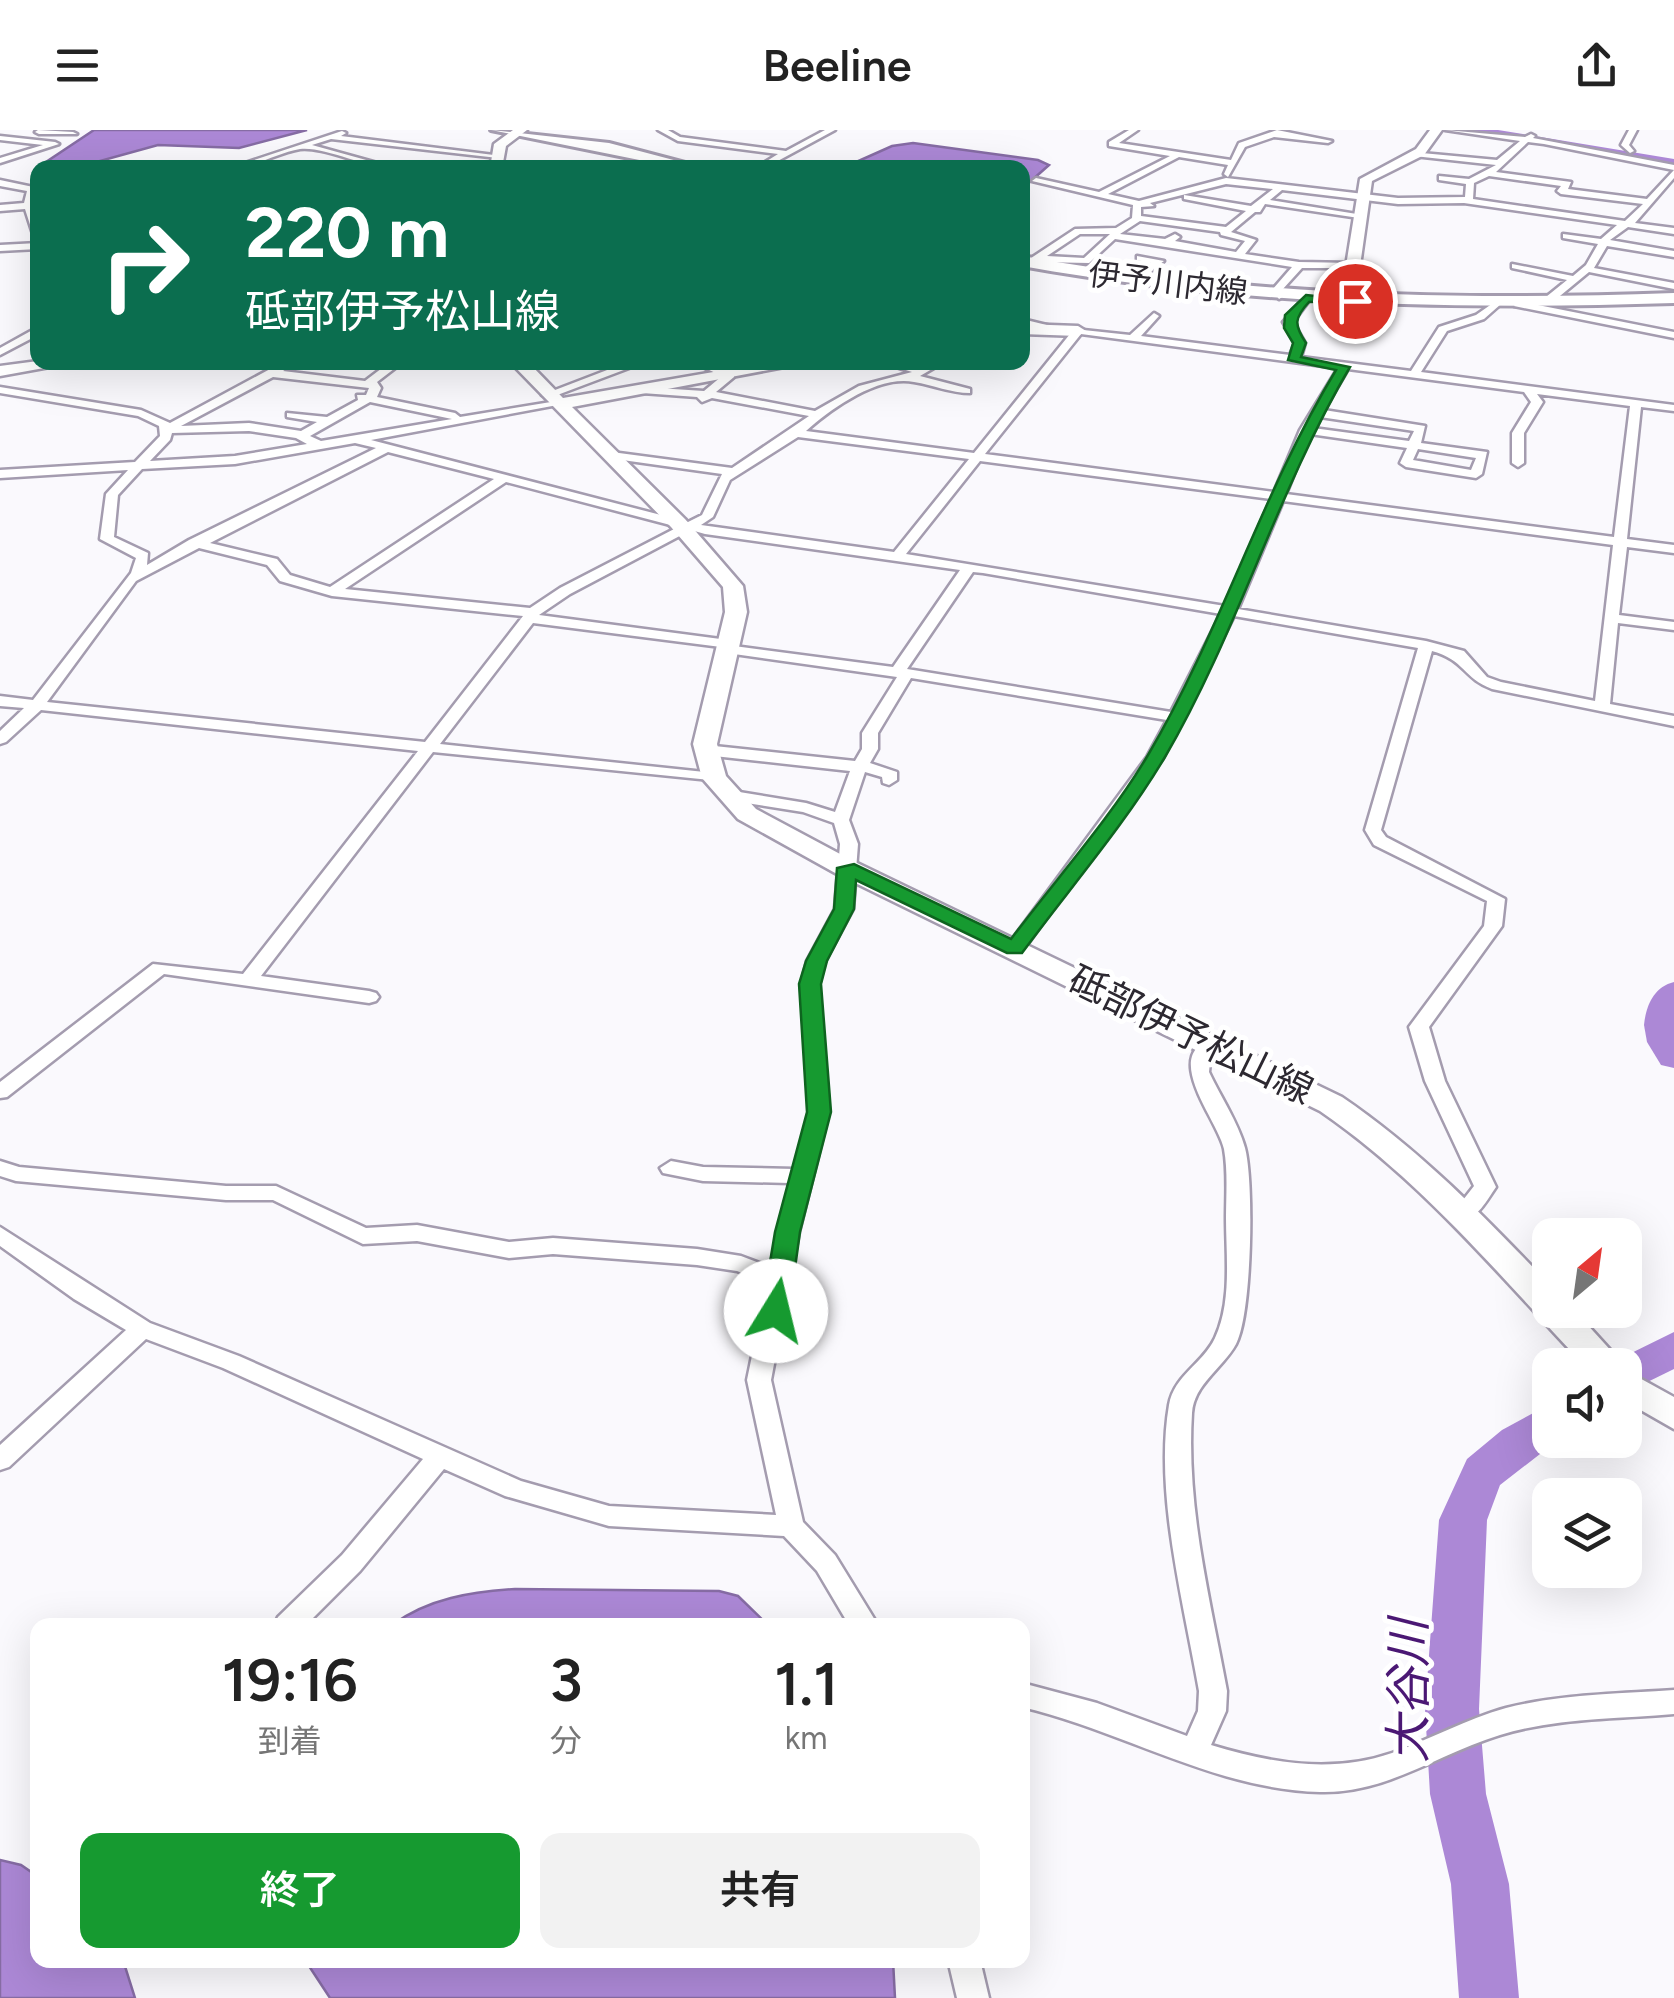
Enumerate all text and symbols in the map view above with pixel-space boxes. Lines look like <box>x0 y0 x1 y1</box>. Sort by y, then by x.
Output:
icon: menu <box>50 38 105 93</box>
text: Beeline <box>762 38 912 92</box>
icon: share <box>1569 38 1624 93</box>
text: 220 m <box>245 190 449 275</box>
icon: right <box>80 200 210 330</box>
street label: 伊予川内線 <box>1086 254 1250 312</box>
pin <box>1313 259 1398 344</box>
icon: arrive <box>1328 274 1383 329</box>
text: 砥部伊予松山線 <box>245 284 560 338</box>
street label: 砥部伊予松山線 <box>1061 956 1321 1114</box>
north arrow <box>1532 1218 1642 1328</box>
map controls <box>1532 1218 1642 1588</box>
position arrow <box>724 1259 828 1363</box>
button: sound <box>1532 1348 1642 1458</box>
button: layers <box>1532 1478 1642 1588</box>
water label: 大谷川 <box>1379 1614 1437 1763</box>
text: 19:16 <box>222 1644 358 1716</box>
text: 3 <box>549 1644 582 1716</box>
text: 1.1 <box>774 1648 838 1720</box>
text: km <box>785 1719 828 1757</box>
text: 到着 <box>258 1722 322 1760</box>
text: 分 <box>550 1722 582 1760</box>
button: 終了 <box>80 1833 520 1948</box>
button: 共有 <box>540 1833 980 1948</box>

